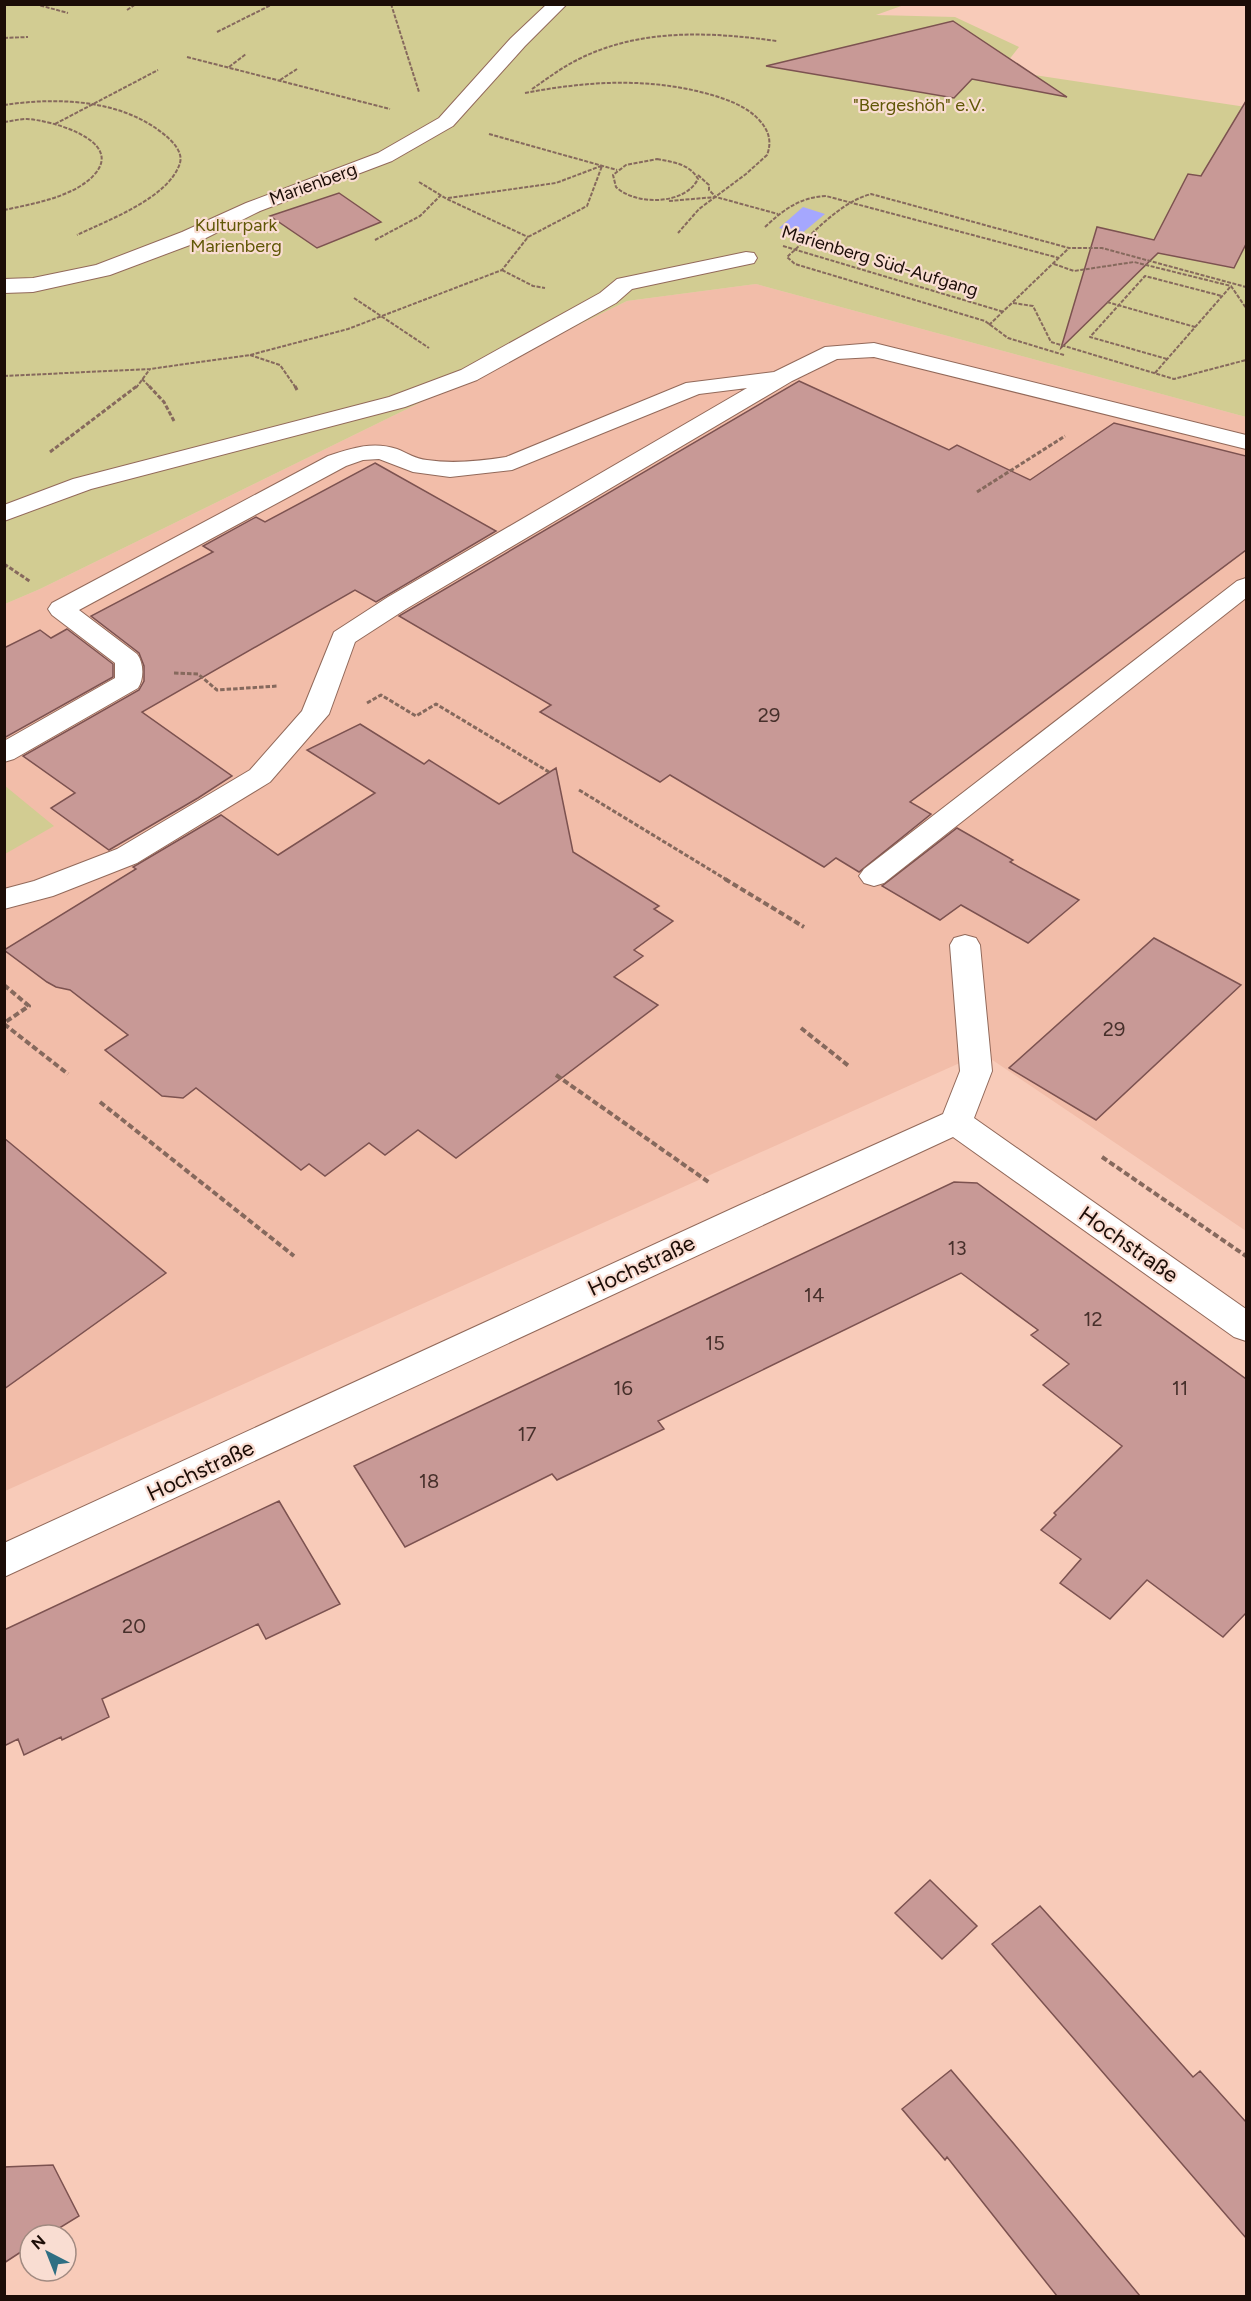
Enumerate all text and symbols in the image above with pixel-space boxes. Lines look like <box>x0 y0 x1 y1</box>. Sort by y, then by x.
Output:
park label: "Bergeshöh" e.V. <box>853 94 985 116</box>
street label: Marienberg <box>266 158 360 210</box>
park label: Kulturpark Marienberg <box>190 214 282 257</box>
street label: Marienberg Süd-Aufgang <box>779 221 981 301</box>
house number: 29 <box>758 703 780 727</box>
house number: 29 <box>1103 1017 1125 1041</box>
street label: Hochstraße <box>1074 1200 1184 1288</box>
street label: Hochstraße <box>583 1229 699 1302</box>
house number: 13 <box>947 1236 967 1260</box>
house number: 14 <box>804 1283 824 1307</box>
house number: 12 <box>1083 1307 1103 1331</box>
house number: 15 <box>705 1331 725 1355</box>
house number: 16 <box>613 1376 633 1400</box>
house number: 11 <box>1172 1376 1188 1400</box>
house number: 17 <box>518 1422 537 1446</box>
street label: Hochstraße <box>142 1434 258 1507</box>
house number: 18 <box>419 1469 439 1493</box>
house number: 20 <box>122 1614 146 1638</box>
north arrow <box>18 2223 78 2283</box>
text: N <box>27 2231 49 2253</box>

